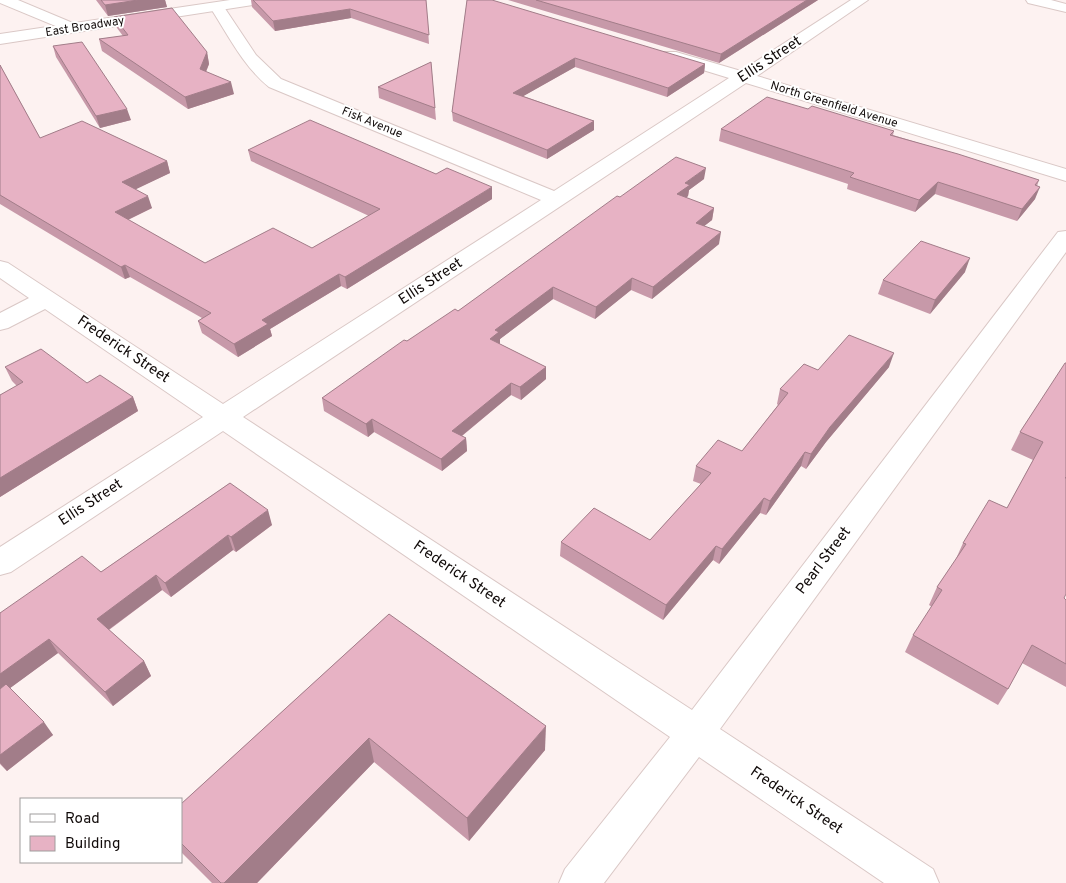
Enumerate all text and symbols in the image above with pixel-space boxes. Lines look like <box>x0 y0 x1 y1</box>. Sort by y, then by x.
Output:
street label: East Broadway <box>44 13 126 41</box>
street label: Ellis Street <box>734 32 806 88</box>
street label: North Greenfield Avenue <box>768 78 900 132</box>
street label: Fisk Avenue <box>339 104 405 142</box>
street label: Ellis Street <box>395 254 467 310</box>
street label: Frederick Street <box>73 312 173 388</box>
street label: Ellis Street <box>55 475 127 531</box>
street label: Pearl Street <box>792 523 856 599</box>
street label: Frederick Street <box>409 537 509 613</box>
street label: Frederick Street <box>746 763 846 839</box>
legend <box>20 798 182 863</box>
text: Road <box>65 810 100 829</box>
text: Building <box>65 835 120 854</box>

